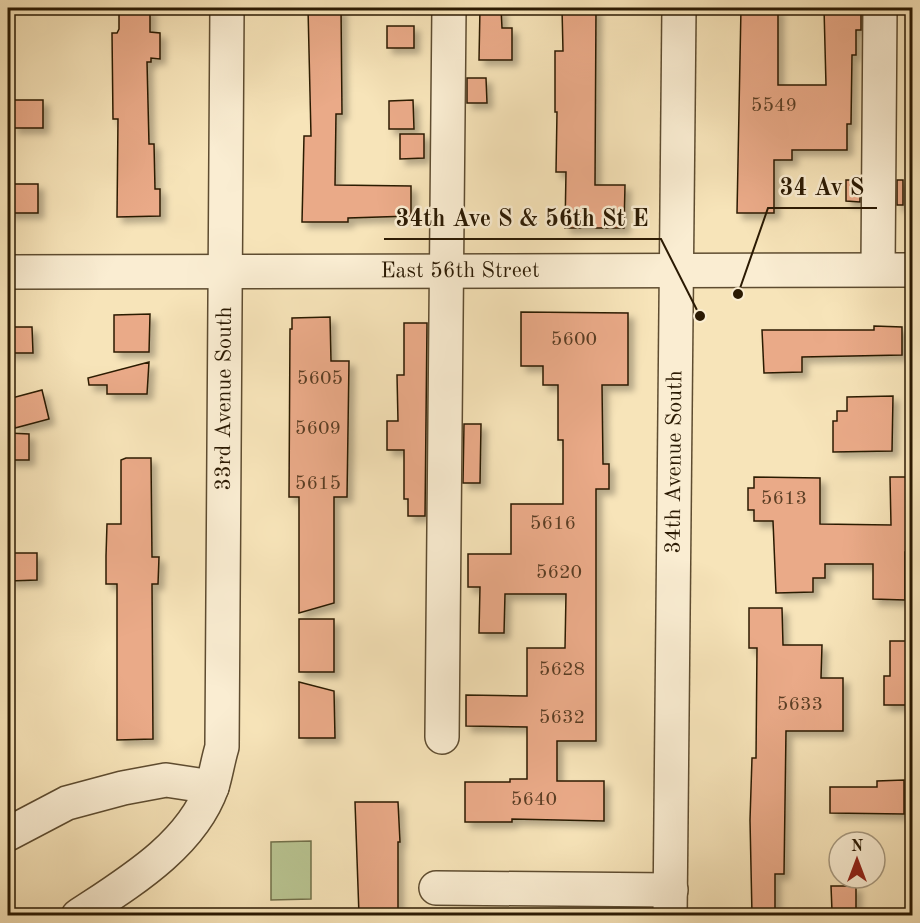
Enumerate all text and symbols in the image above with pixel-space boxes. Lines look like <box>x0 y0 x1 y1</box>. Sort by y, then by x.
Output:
house number: 5549 <box>751 96 797 116</box>
callout: 34 Av S <box>768 166 877 208</box>
text: 34 Av S <box>780 177 864 201</box>
callout: 34th Ave S & 56th St E <box>384 197 661 239</box>
text: 34th Ave S & 56th St E <box>395 207 649 232</box>
street label: East 56th Street <box>380 260 540 282</box>
street label: 33rd Avenue South <box>213 306 236 491</box>
house number: 5600 <box>551 330 597 350</box>
house number: 5605 <box>297 369 343 389</box>
street label: 34th Avenue South <box>663 370 686 554</box>
house number: 5609 <box>295 419 341 439</box>
house number: 5615 <box>295 474 341 494</box>
house number: 5613 <box>761 489 807 509</box>
house number: 5616 <box>530 514 576 534</box>
house number: 5620 <box>536 563 582 583</box>
house number: 5628 <box>539 660 585 680</box>
house number: 5633 <box>777 695 823 715</box>
house number: 5632 <box>539 708 585 728</box>
house number: 5640 <box>511 790 557 810</box>
north arrow <box>827 830 887 890</box>
text: N <box>851 839 864 855</box>

